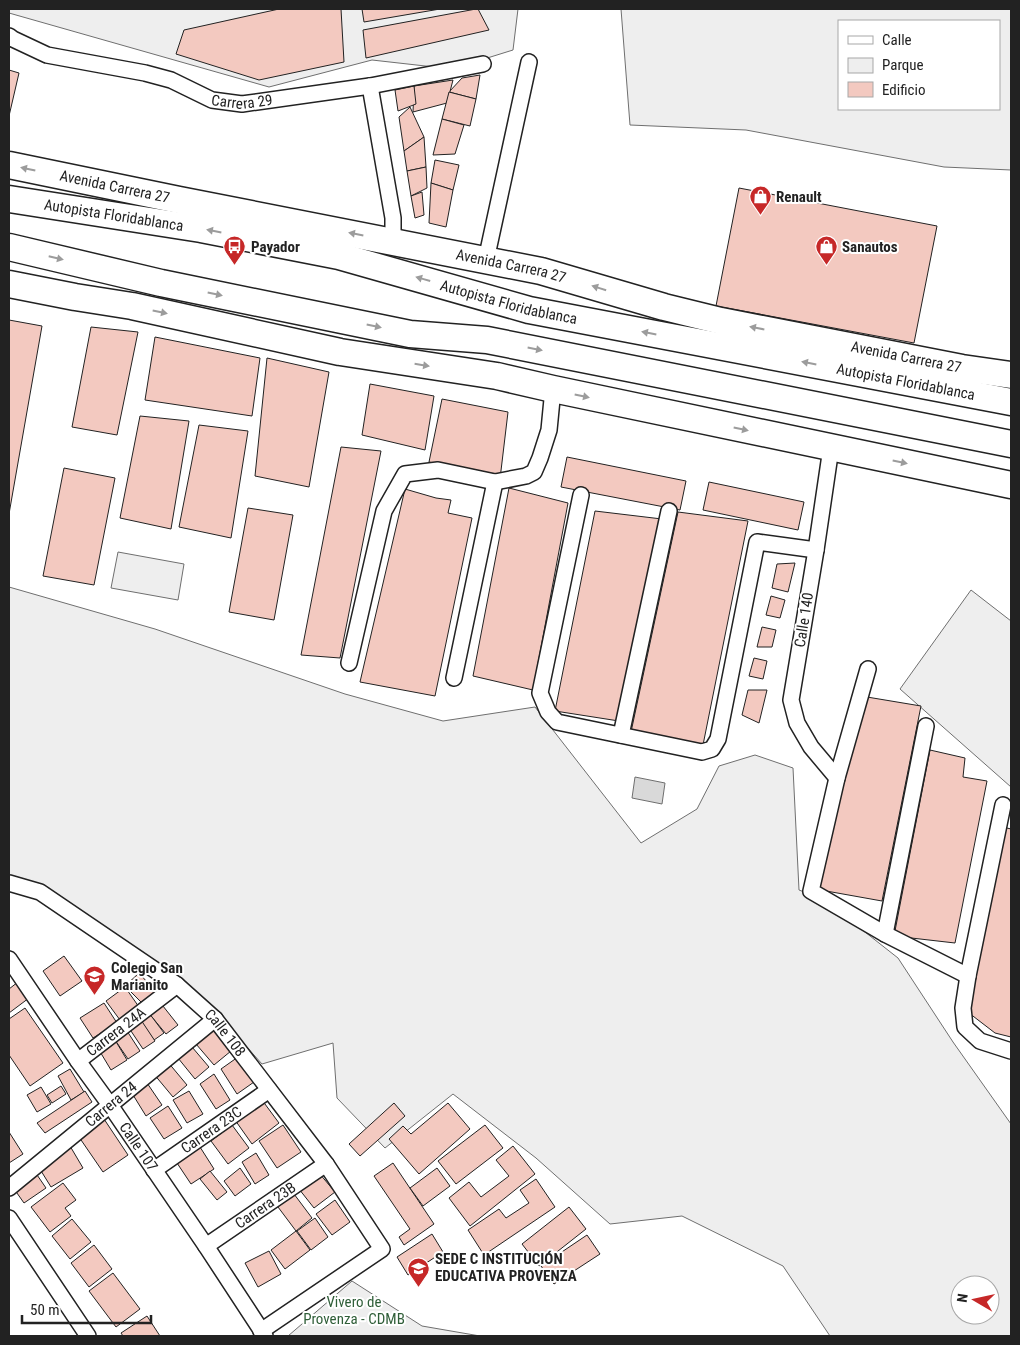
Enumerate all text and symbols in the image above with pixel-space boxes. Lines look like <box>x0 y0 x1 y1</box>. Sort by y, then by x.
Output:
legend <box>838 20 1000 110</box>
text: Calle <box>882 31 912 49</box>
text: Parque <box>882 56 924 74</box>
text: Edificio <box>882 81 925 99</box>
street label: Carrera 29 <box>210 91 274 113</box>
one-way arrow <box>21 165 36 173</box>
street label: Avenida Carrera 27 <box>58 167 171 207</box>
shop icon: Renault <box>748 185 772 216</box>
place label: Renault <box>776 188 822 206</box>
street label: Autopista Floridablanca <box>43 196 185 235</box>
one-way arrow <box>205 227 221 235</box>
one-way arrow <box>347 230 363 238</box>
bus stop icon: Payador <box>223 235 247 266</box>
shop icon: Sanautos <box>814 235 838 266</box>
place label: Payador <box>251 238 300 256</box>
place label: Sanautos <box>842 238 898 256</box>
street label: Avenida Carrera 27 <box>454 246 568 287</box>
one-way arrow <box>49 254 64 262</box>
one-way arrow <box>415 275 430 283</box>
street label: Autopista Floridablanca <box>438 276 579 328</box>
one-way arrow <box>592 284 607 292</box>
one-way arrow <box>207 290 222 298</box>
one-way arrow <box>152 308 167 316</box>
one-way arrow <box>366 323 382 331</box>
one-way arrow <box>749 324 765 332</box>
one-way arrow <box>641 328 657 336</box>
street label: Avenida Carrera 27 <box>850 338 963 377</box>
one-way arrow <box>527 346 543 354</box>
one-way arrow <box>801 359 816 367</box>
street label: Autopista Floridablanca <box>835 360 977 404</box>
one-way arrow <box>415 361 431 369</box>
one-way arrow <box>574 392 590 400</box>
one-way arrow <box>733 425 748 433</box>
one-way arrow <box>892 459 908 467</box>
street label: Calle 140 <box>791 591 817 649</box>
place label: Colegio San Marianito <box>111 959 183 994</box>
school or university icon: Colegio San Marianito <box>83 965 107 996</box>
street label: Carrera 24A <box>83 1003 150 1060</box>
street label: Calle 108 <box>201 1005 249 1060</box>
street label: Carrera 24 <box>82 1078 141 1131</box>
street label: Carrera 23C <box>178 1103 245 1157</box>
street label: Calle 107 <box>115 1119 161 1175</box>
street label: Carrera 23B <box>232 1178 299 1232</box>
place label: SEDE C INSTITUCIÓN EDUCATIVA PROVENZA <box>435 1250 577 1285</box>
school or university icon: SEDE C INSTITUCIÓN EDUCATIVA PROVENZA <box>407 1256 431 1287</box>
north arrow <box>950 1275 1000 1325</box>
scale bar <box>22 1292 151 1324</box>
text: N <box>954 1292 971 1303</box>
park label: Vivero de Provenza - CDMB <box>303 1293 405 1328</box>
text: 50 m <box>30 1301 60 1319</box>

